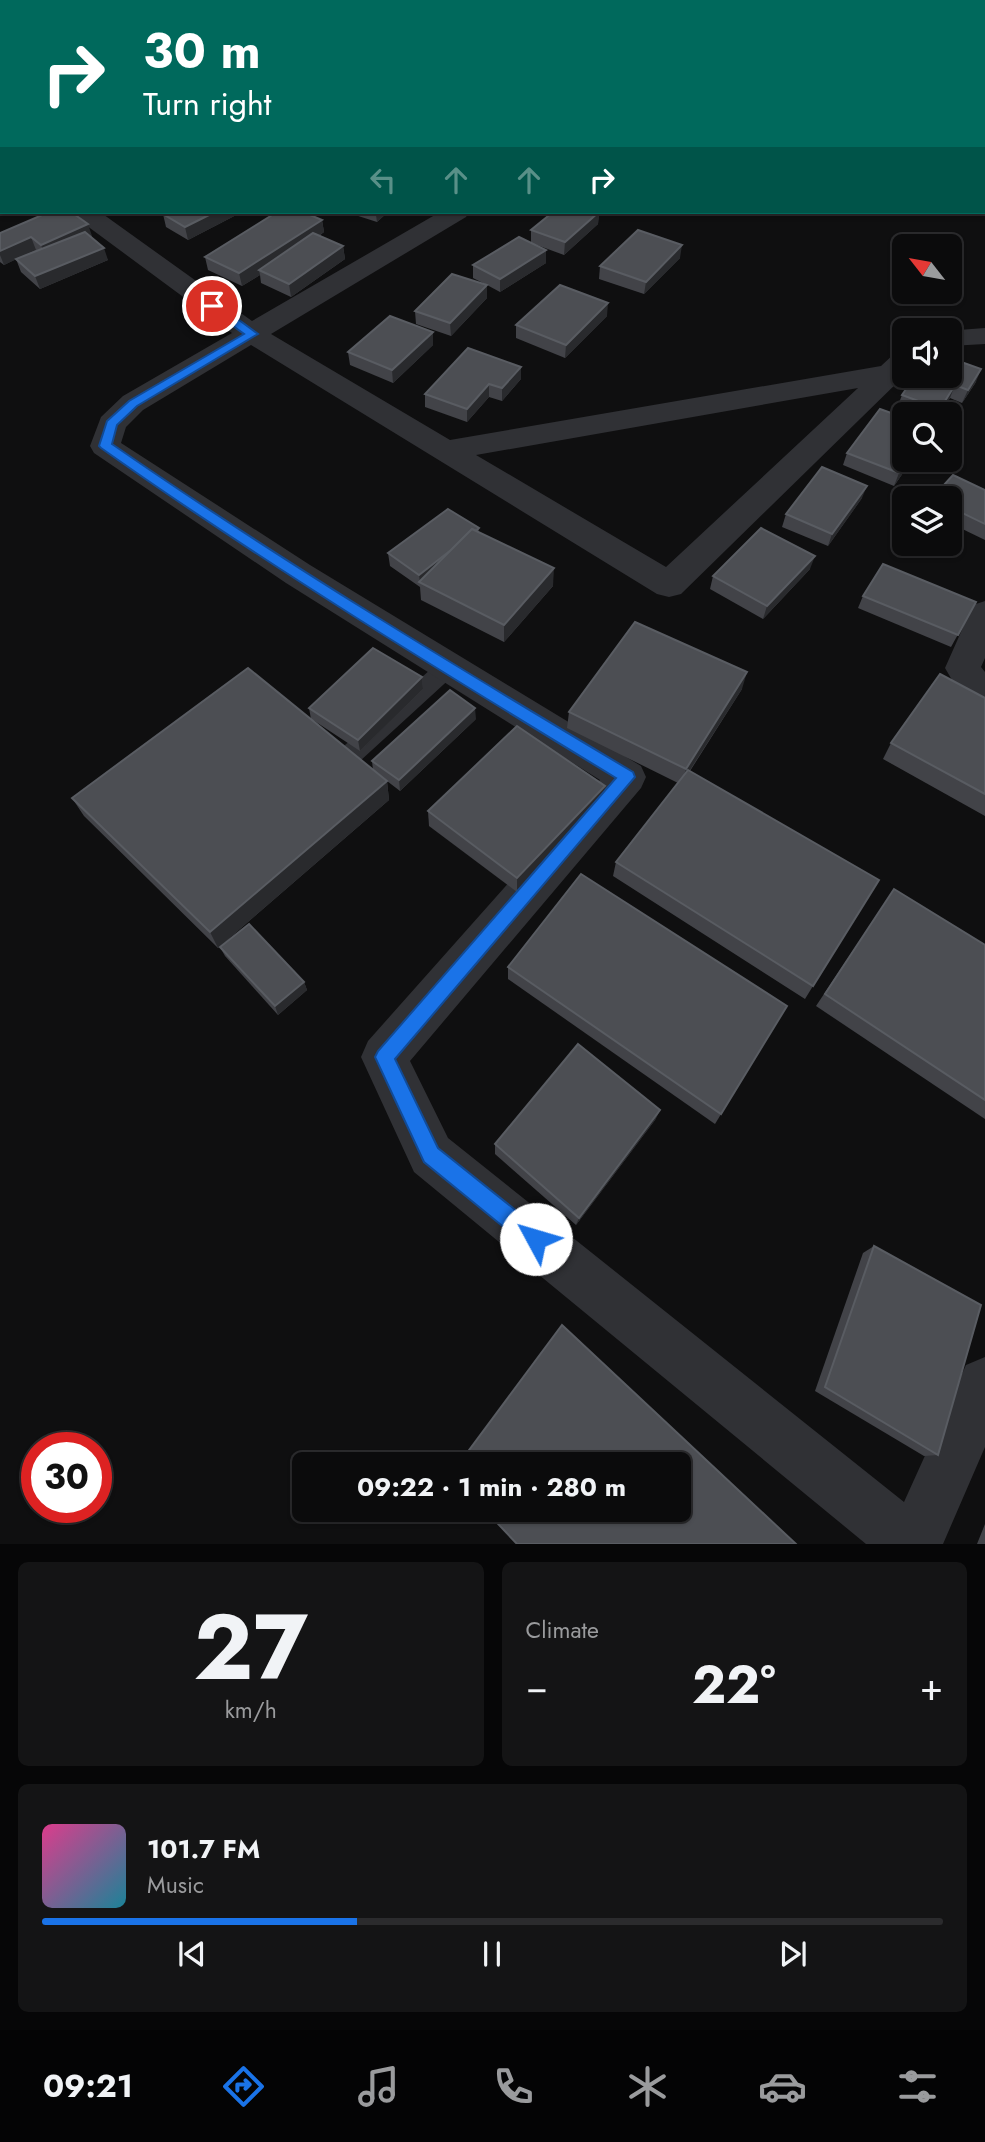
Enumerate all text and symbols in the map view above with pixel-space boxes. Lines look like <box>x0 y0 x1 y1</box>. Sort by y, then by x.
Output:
text: 30 m <box>143 16 261 86</box>
icon: right <box>28 28 119 119</box>
text: Turn right <box>143 81 272 127</box>
icon: left <box>364 161 402 199</box>
icon: ahead <box>437 161 475 199</box>
icon: ahead <box>510 161 548 199</box>
icon: right <box>583 161 621 199</box>
north arrow <box>892 234 962 304</box>
map controls <box>892 234 962 556</box>
pin <box>182 276 242 336</box>
icon: arrive <box>193 287 231 325</box>
button: sound <box>892 318 962 388</box>
button: search <box>892 402 962 472</box>
button: layers <box>892 486 962 556</box>
position arrow <box>499 1202 573 1276</box>
speed limit sign: 30 <box>21 1432 112 1523</box>
text: 09:22 · 1 min · 280 m <box>357 1468 626 1506</box>
text: 27 <box>193 1582 308 1713</box>
text: Climate <box>526 1613 599 1647</box>
text: 22° <box>692 1647 776 1723</box>
text: − <box>526 1659 548 1714</box>
text: + <box>920 1659 943 1714</box>
text: km/h <box>225 1693 277 1727</box>
text: 101.7 FM <box>147 1830 260 1868</box>
text: Music <box>147 1868 204 1902</box>
icon: previous <box>173 1935 211 1973</box>
icon: pause <box>473 1935 511 1973</box>
icon: next <box>774 1935 812 1973</box>
icon: directions <box>219 2062 268 2111</box>
icon: music <box>354 2062 403 2111</box>
icon: phone <box>489 2062 538 2111</box>
icon: climate <box>623 2062 672 2111</box>
icon: car <box>758 2062 807 2111</box>
icon: filters <box>893 2062 942 2111</box>
text: 09:21 <box>43 2063 133 2109</box>

